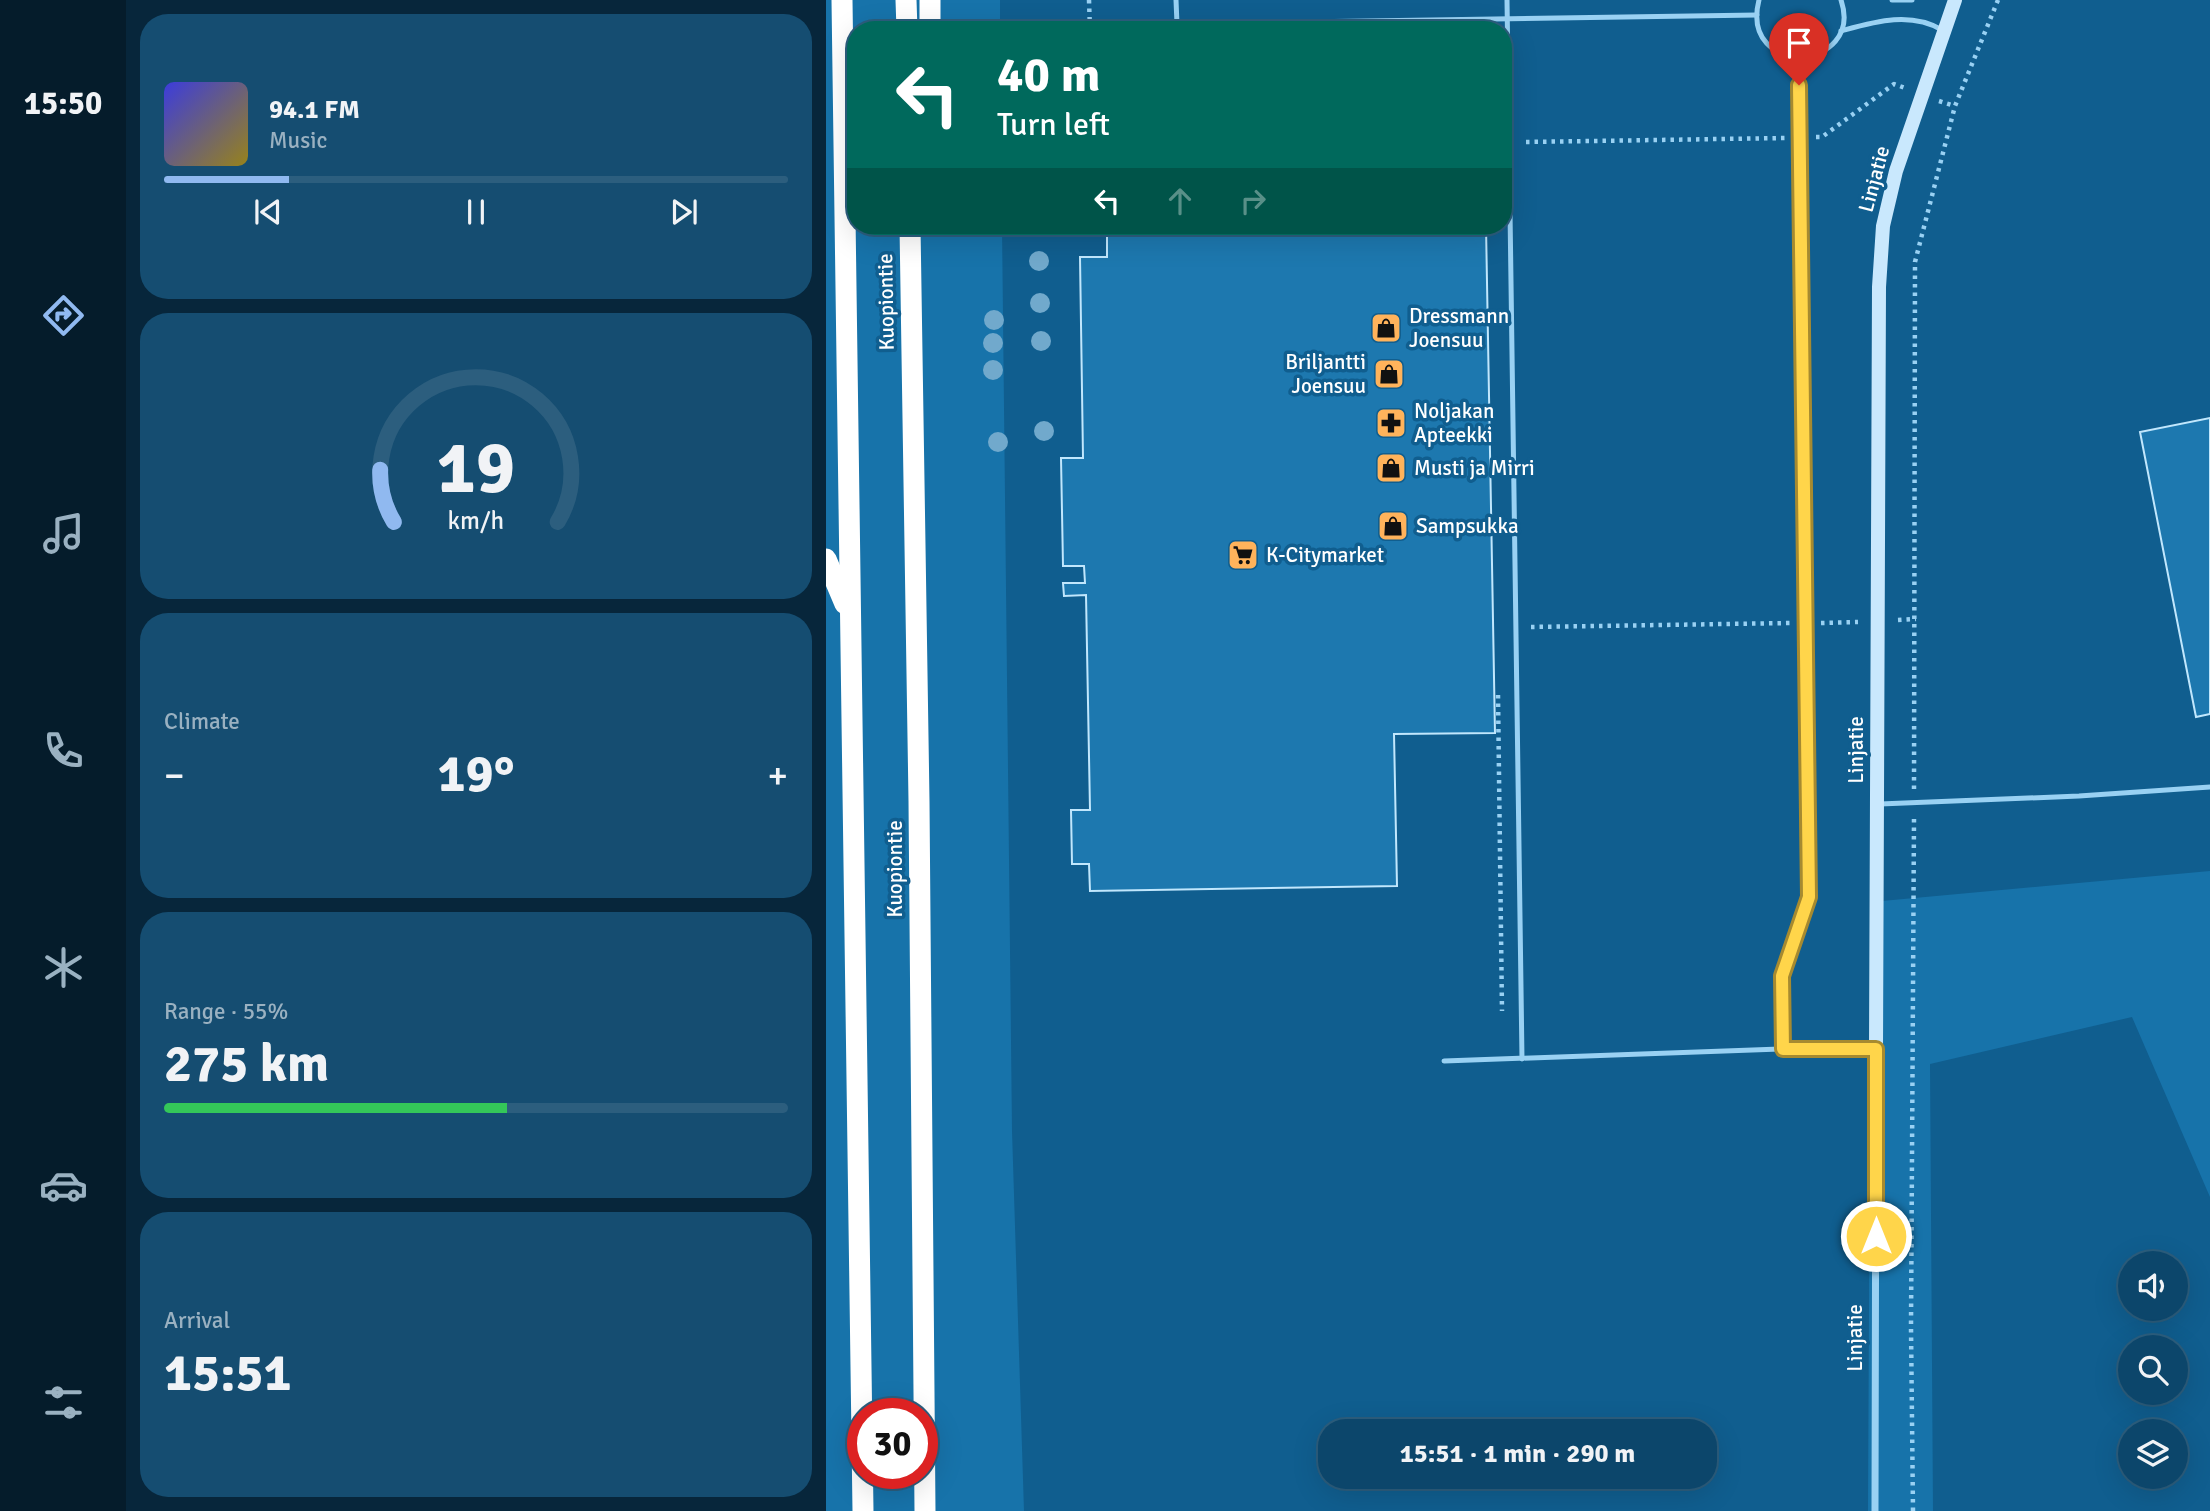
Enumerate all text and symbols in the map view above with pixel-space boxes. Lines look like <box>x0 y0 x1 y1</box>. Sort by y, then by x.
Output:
pin <box>1769 13 1829 85</box>
icon: arrive <box>1780 24 1818 62</box>
text: 40 m <box>997 45 1100 105</box>
icon: left <box>882 49 973 140</box>
text: 15:50 <box>24 84 102 123</box>
text: 94.1 FM <box>269 94 360 126</box>
text: Turn left <box>997 105 1110 144</box>
text: Music <box>269 126 327 155</box>
street label: Linjatie <box>1853 143 1895 215</box>
icon: left <box>1088 182 1126 220</box>
icon: ahead <box>1161 182 1199 220</box>
icon: right <box>1234 182 1272 220</box>
icon: previous <box>249 193 287 231</box>
icon: pause <box>457 193 495 231</box>
icon: next <box>665 193 703 231</box>
street label: Kuopiontie <box>872 253 900 351</box>
icon: directions <box>39 291 88 340</box>
place label: Dressmann Joensuu <box>1409 303 1509 353</box>
shop icon: Dressmann Joensuu <box>1369 311 1403 345</box>
place label: Briljantti Joensuu <box>1285 349 1366 399</box>
shop icon: Briljantti Joensuu <box>1372 357 1406 391</box>
place label: Noljakan Apteekki <box>1414 398 1494 448</box>
pharmacy icon: Noljakan Apteekki <box>1374 406 1408 440</box>
text: 19 <box>437 425 515 514</box>
shop icon: Musti ja Mirri <box>1374 451 1408 485</box>
place label: Musti ja Mirri <box>1414 455 1535 481</box>
text: km/h <box>448 505 504 536</box>
icon: music <box>39 509 88 558</box>
shop icon: Sampsukka <box>1376 509 1410 543</box>
place label: Sampsukka <box>1416 513 1519 539</box>
supermarket icon: K-Citymarket <box>1226 538 1260 572</box>
place label: K-Citymarket <box>1266 542 1384 568</box>
text: Climate <box>164 707 240 736</box>
street label: Linjatie <box>1843 716 1869 784</box>
icon: phone <box>39 726 88 775</box>
text: 19° <box>438 742 514 806</box>
text: − <box>164 752 185 799</box>
text: + <box>767 752 788 799</box>
street label: Kuopiontie <box>882 820 908 918</box>
icon: climate <box>39 943 88 992</box>
text: Range · 55% <box>164 997 288 1026</box>
text: 275 km <box>164 1032 329 1096</box>
icon: car <box>39 1161 88 1210</box>
position arrow <box>1839 1199 1913 1273</box>
map controls <box>2118 1251 2188 1489</box>
button: sound <box>2118 1251 2188 1321</box>
street label: Linjatie <box>1842 1304 1868 1372</box>
text: Arrival <box>164 1306 230 1335</box>
button: search <box>2118 1335 2188 1405</box>
text: 15:51 <box>164 1341 292 1405</box>
icon: filters <box>39 1378 88 1427</box>
speed limit sign: 30 <box>847 1398 938 1489</box>
button: layers <box>2118 1419 2188 1489</box>
text: 15:51 · 1 min · 290 m <box>1400 1438 1635 1470</box>

